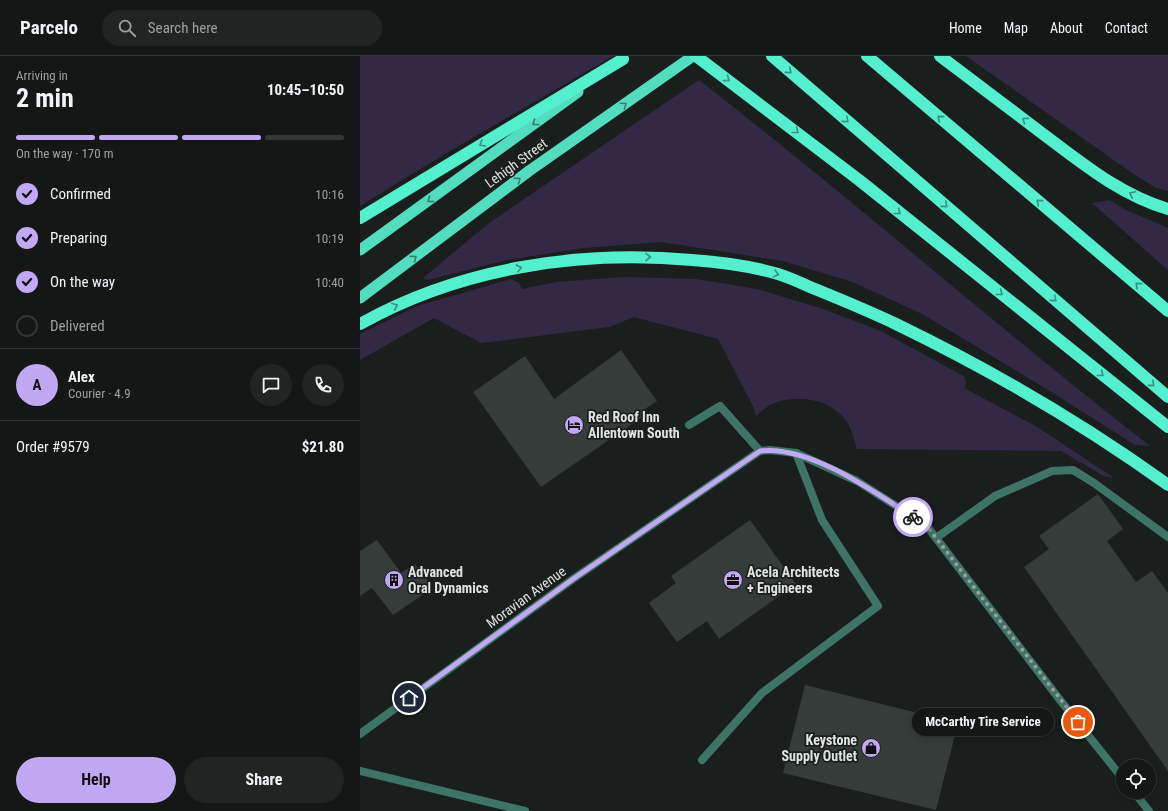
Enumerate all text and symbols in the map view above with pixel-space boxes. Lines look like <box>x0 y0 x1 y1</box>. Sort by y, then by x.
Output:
search box <box>102 10 382 46</box>
text: Parcelo <box>20 16 78 39</box>
icon: search <box>116 17 138 39</box>
text: Search here <box>148 19 218 37</box>
text: Home <box>949 20 982 36</box>
text: Map <box>1004 20 1028 36</box>
text: About <box>1050 20 1083 36</box>
text: Contact <box>1105 20 1148 36</box>
one-way arrow <box>784 66 791 73</box>
text: Arriving in <box>16 68 68 83</box>
one-way arrow <box>723 74 730 81</box>
text: 10:45–10:50 <box>267 81 344 99</box>
text: 2 min <box>16 83 74 113</box>
one-way arrow <box>620 102 627 110</box>
one-way arrow <box>937 115 944 122</box>
one-way arrow <box>841 116 849 123</box>
one-way arrow <box>532 118 539 125</box>
one-way arrow <box>1023 118 1030 125</box>
one-way arrow <box>792 127 799 134</box>
street label: Lehigh Street <box>482 135 550 191</box>
one-way arrow <box>479 140 486 147</box>
text: On the way · 170 m <box>16 146 113 161</box>
one-way arrow <box>513 177 520 184</box>
icon: check <box>16 183 38 205</box>
text: Confirmed <box>50 185 111 203</box>
text: 10:16 <box>315 187 344 202</box>
one-way arrow <box>1129 191 1136 199</box>
one-way arrow <box>427 195 434 202</box>
one-way arrow <box>1036 199 1044 206</box>
one-way arrow <box>940 200 947 207</box>
one-way arrow <box>894 207 901 214</box>
icon: check <box>16 227 38 249</box>
text: Preparing <box>50 229 107 247</box>
text: 10:19 <box>315 231 344 246</box>
one-way arrow <box>645 253 651 261</box>
one-way arrow <box>409 255 416 262</box>
one-way arrow <box>515 264 522 273</box>
one-way arrow <box>773 269 780 278</box>
icon: check <box>16 271 38 293</box>
text: On the way <box>50 273 115 291</box>
text: 10:40 <box>315 275 344 290</box>
one-way arrow <box>1136 283 1143 290</box>
one-way arrow <box>995 288 1002 295</box>
one-way arrow <box>1049 294 1056 301</box>
one-way arrow <box>390 303 398 311</box>
text: Delivered <box>50 317 105 335</box>
button: chat <box>250 364 292 406</box>
button: phone <box>302 364 344 406</box>
text: Alex <box>68 368 95 386</box>
one-way arrow <box>1097 369 1104 376</box>
text: A <box>33 376 41 394</box>
one-way arrow <box>1148 379 1155 386</box>
text: Courier · 4.9 <box>68 386 131 401</box>
place label: Red Roof Inn Allentown South <box>588 409 680 441</box>
hotel icon: Red Roof Inn Allentown South <box>563 414 585 436</box>
text: Order #9579 <box>16 438 90 456</box>
text: $21.80 <box>302 438 344 456</box>
courier <box>893 497 933 537</box>
icon: bike <box>902 506 924 528</box>
street label: Moravian Avenue <box>483 563 569 631</box>
place label: Advanced Oral Dynamics <box>408 564 489 596</box>
place label: Acela Architects + Engineers <box>747 564 840 596</box>
building icon: Advanced Oral Dynamics <box>383 569 405 591</box>
office icon: Acela Architects + Engineers <box>722 569 744 591</box>
pin <box>392 681 426 715</box>
icon: home <box>398 687 420 709</box>
pin <box>1061 705 1095 739</box>
callout: McCarthy Tire Service <box>912 708 1054 736</box>
icon: bag <box>1067 711 1089 733</box>
text: McCarthy Tire Service <box>925 714 1041 729</box>
place label: Keystone Supply Outlet <box>782 732 857 764</box>
shop icon: Keystone Supply Outlet <box>860 737 882 759</box>
button: Help <box>16 757 176 803</box>
button: Share <box>184 757 344 803</box>
map controls <box>1116 759 1156 799</box>
button: locate <box>1116 759 1156 799</box>

